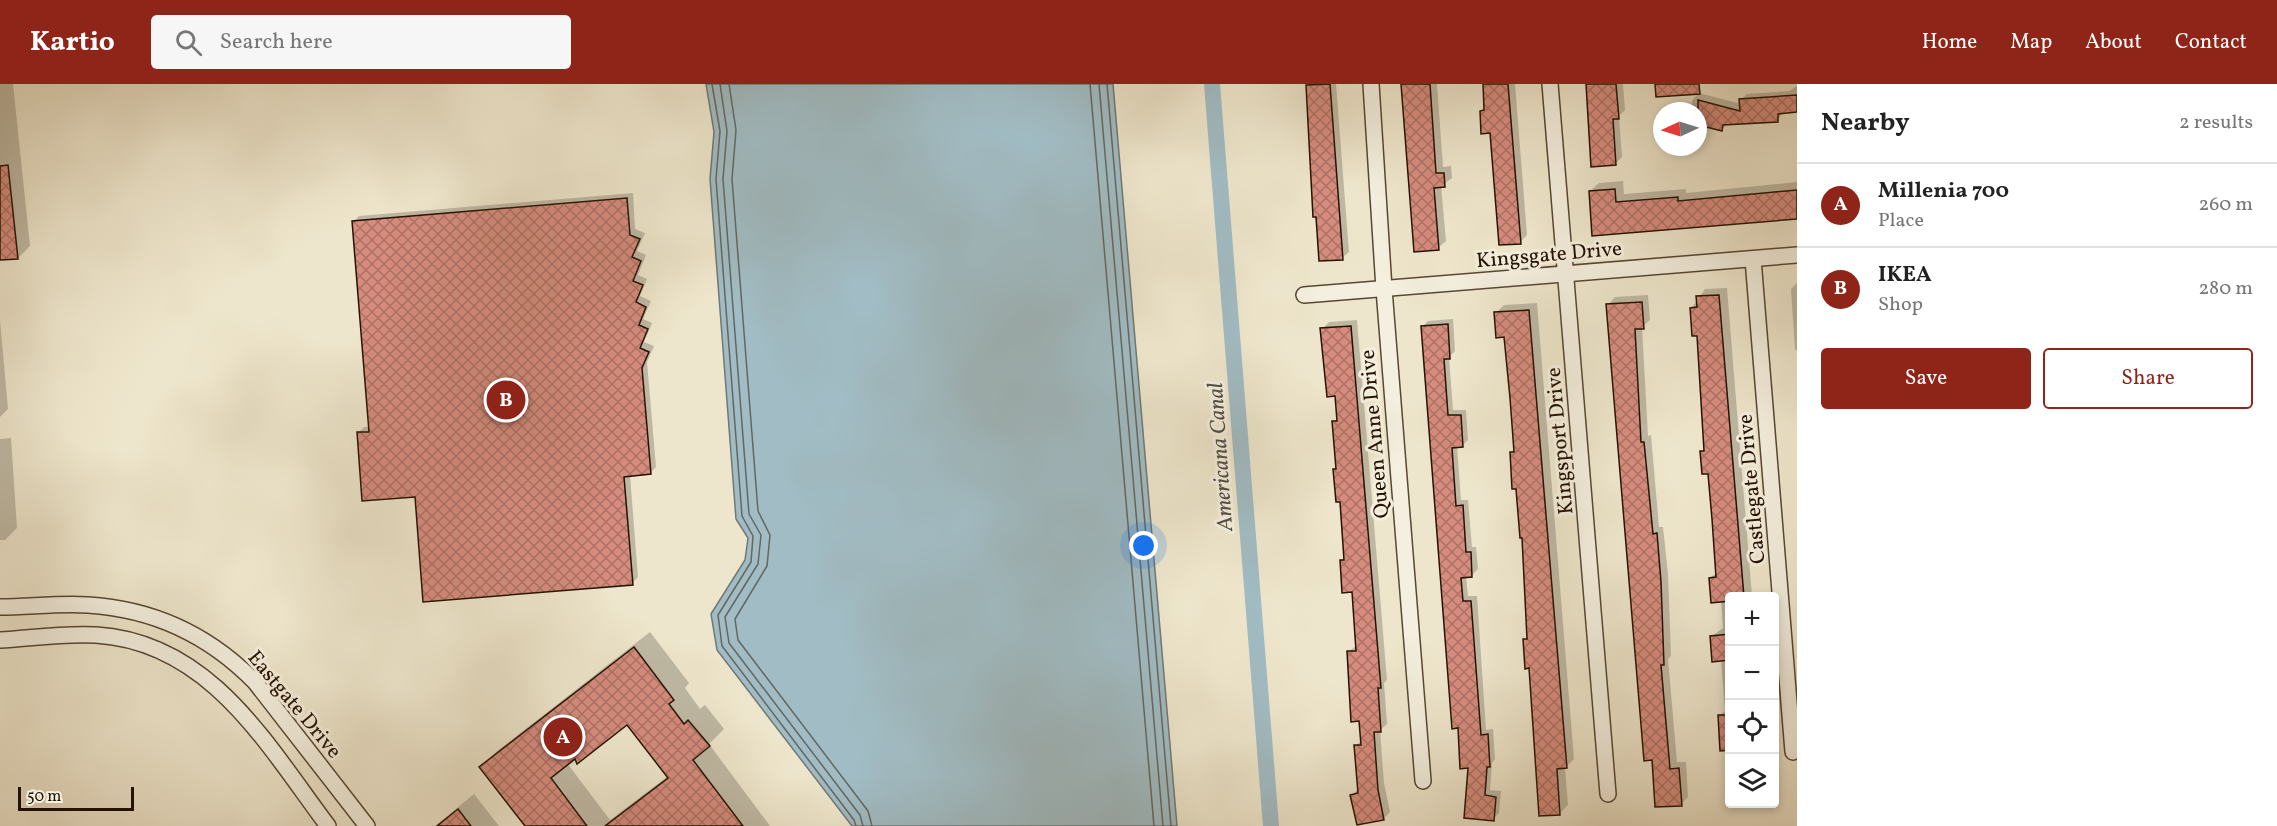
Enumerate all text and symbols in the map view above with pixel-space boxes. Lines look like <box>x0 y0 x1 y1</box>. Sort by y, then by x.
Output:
search box <box>151 15 571 69</box>
text: Kartio <box>30 23 115 62</box>
icon: search <box>172 26 205 59</box>
text: Search here <box>220 27 333 58</box>
text: Home <box>1922 28 1977 57</box>
text: Map <box>2010 28 2052 57</box>
text: About <box>2085 28 2142 57</box>
text: Contact <box>2175 28 2247 57</box>
north arrow <box>1653 102 1707 156</box>
text: Nearby <box>1821 105 1910 141</box>
text: 2 results <box>2179 109 2253 137</box>
text: Millenia 700 <box>1878 176 2009 207</box>
text: A <box>1833 191 1848 219</box>
text: 260 m <box>2198 191 2253 219</box>
text: Place <box>1878 207 1924 235</box>
street label: Kingsgate Drive <box>1475 235 1623 276</box>
text: IKEA <box>1878 260 1932 291</box>
text: B <box>1834 275 1847 303</box>
text: 280 m <box>2198 275 2253 303</box>
text: Shop <box>1878 291 1923 319</box>
street label: Queen Anne Drive <box>1354 348 1397 519</box>
button: Save <box>1821 348 2031 409</box>
button: Share <box>2043 348 2253 409</box>
street label: Kingsport Drive <box>1540 366 1581 516</box>
pin: B <box>486 378 526 422</box>
water label: Americana Canal <box>1201 381 1242 533</box>
street label: Castlegate Drive <box>1731 413 1773 565</box>
your location <box>1129 531 1158 560</box>
map controls <box>1725 592 1779 808</box>
button: + <box>1725 592 1779 646</box>
street label: Eastgate Drive <box>240 645 348 765</box>
button: − <box>1725 646 1779 700</box>
button: locate <box>1725 700 1779 754</box>
pin: A <box>544 714 582 760</box>
button: layers <box>1725 754 1779 808</box>
scale bar <box>18 784 134 812</box>
text: 50 m <box>27 786 61 808</box>

